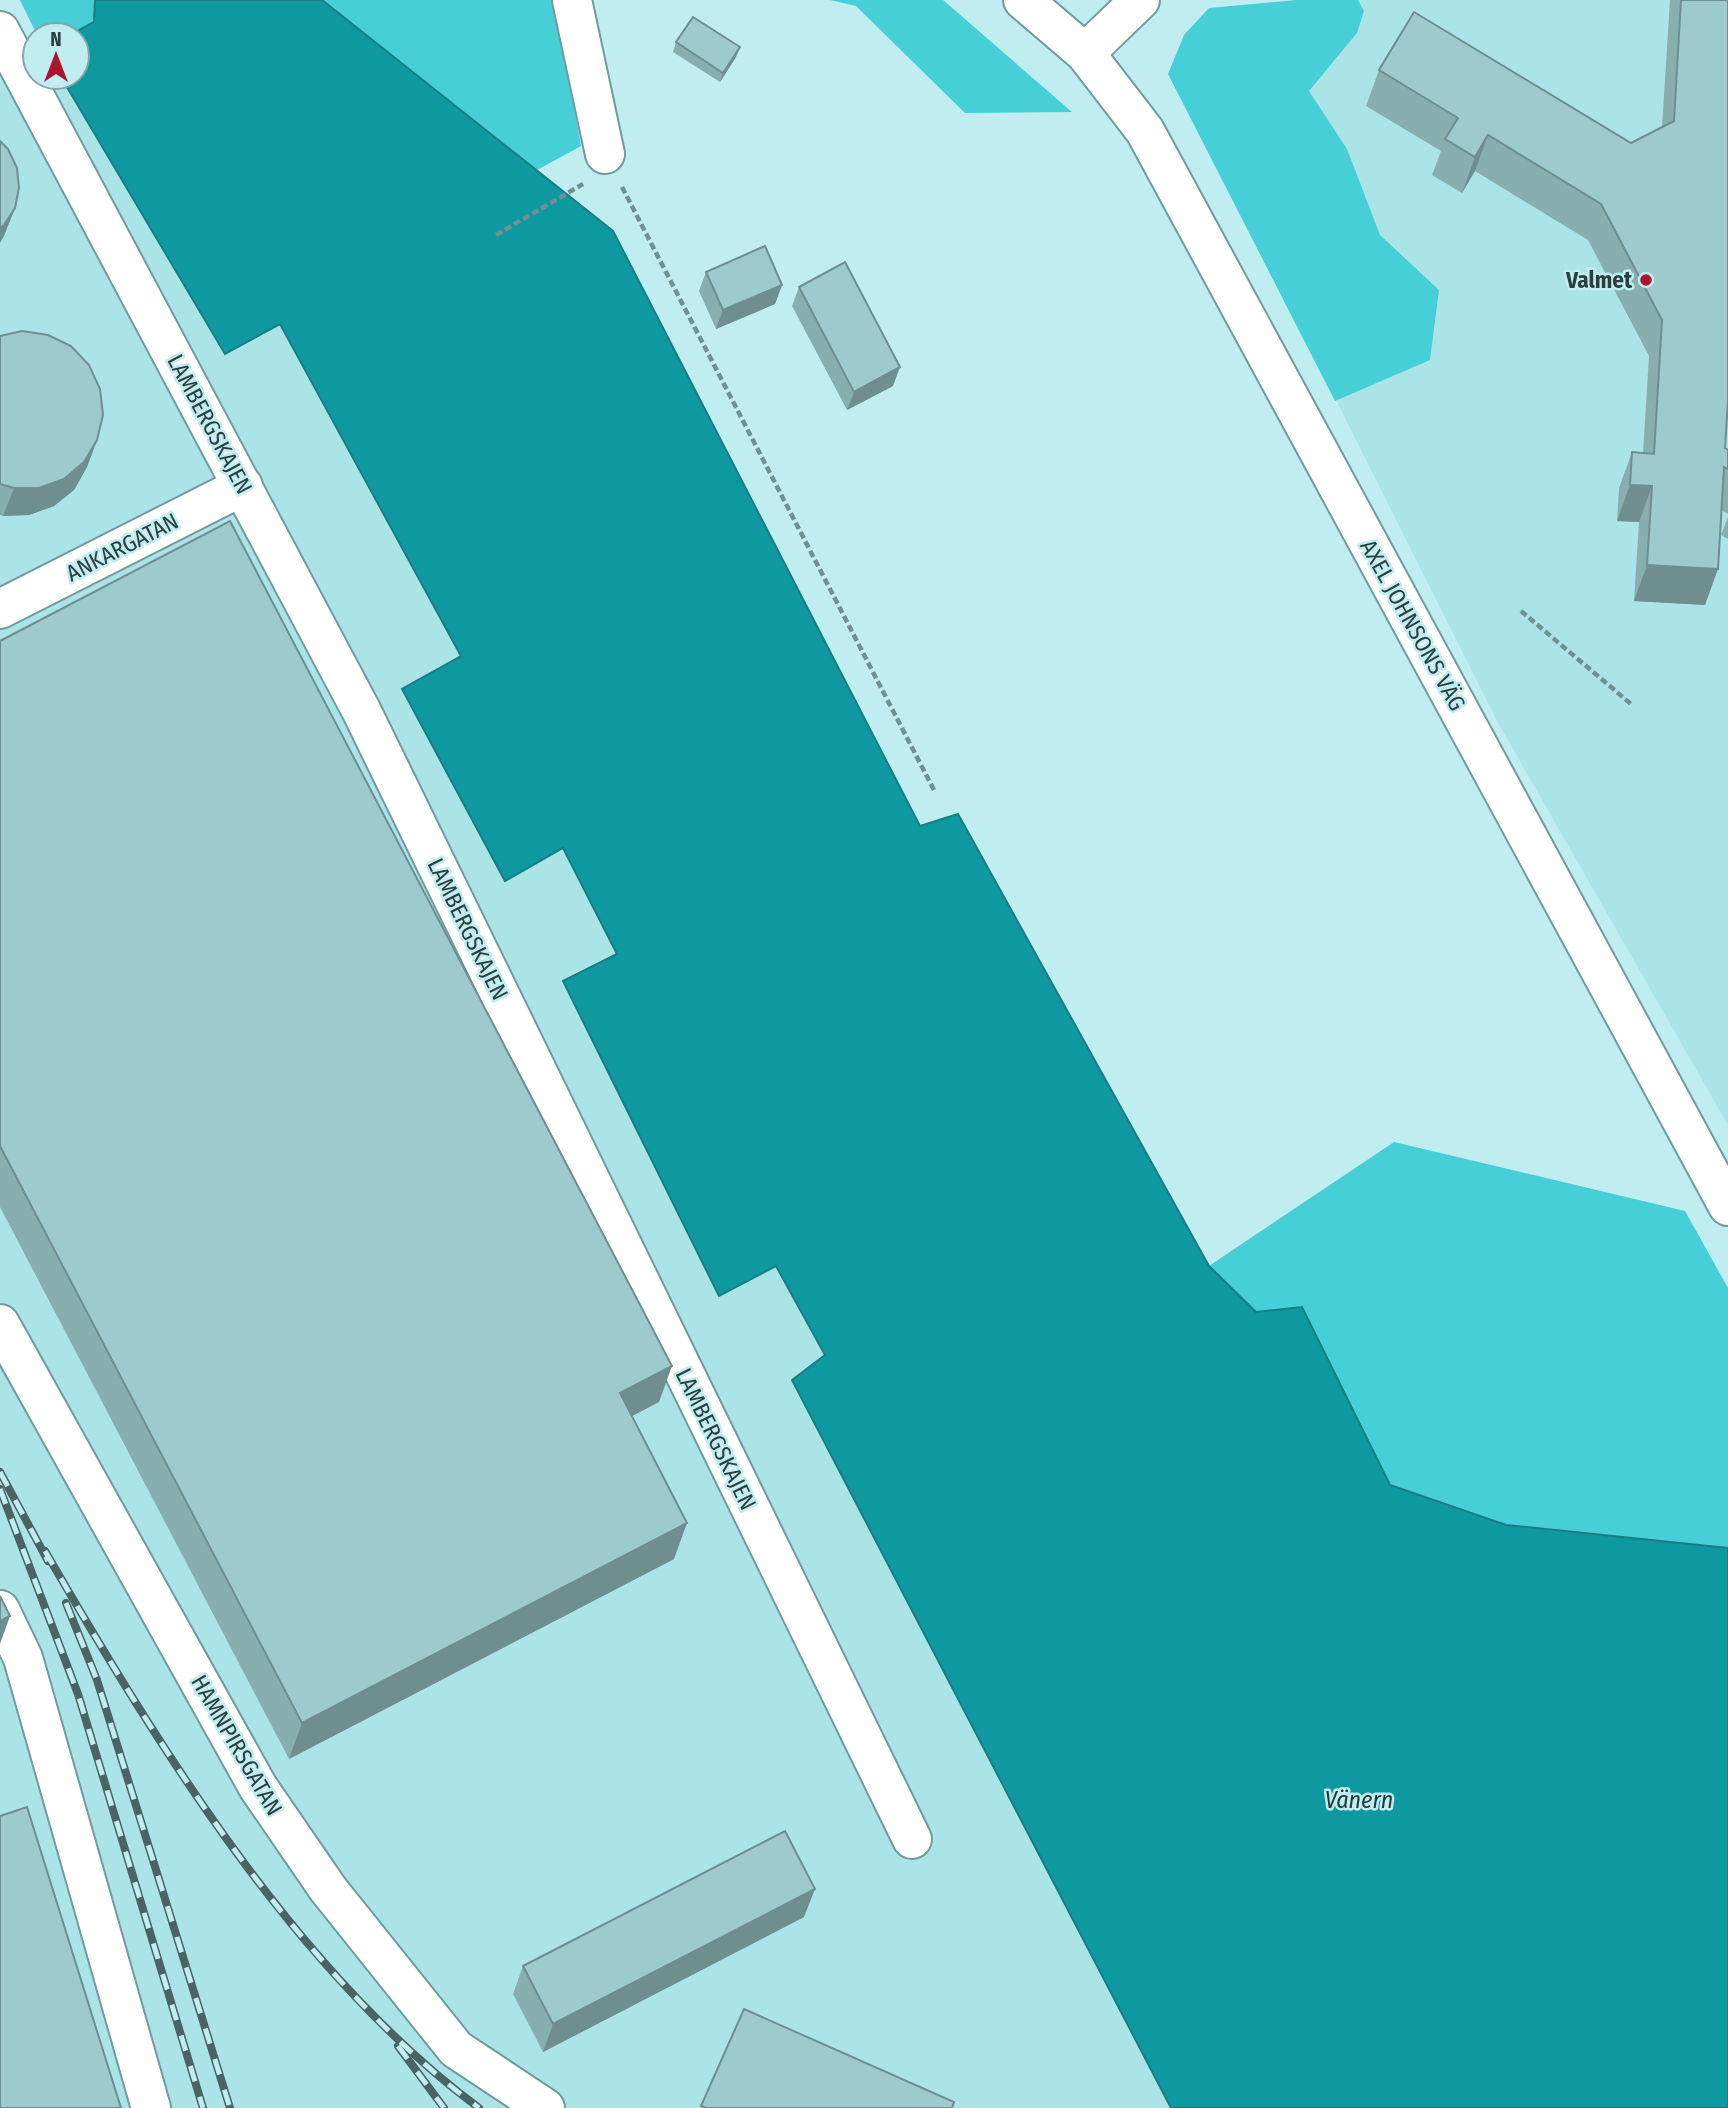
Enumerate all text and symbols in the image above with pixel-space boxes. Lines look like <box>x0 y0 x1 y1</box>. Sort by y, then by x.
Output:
north arrow <box>21 21 91 91</box>
text: N <box>50 28 62 51</box>
place label: Valmet <box>1565 266 1633 294</box>
marker: Valmet <box>1638 272 1654 288</box>
street label: LAMBERGSKAJEN <box>161 349 259 499</box>
street label: ANKARGATAN <box>61 507 183 587</box>
street label: AXEL JOHNSONS VÄG <box>1354 535 1472 715</box>
street label: LAMBERGSKAJEN <box>422 854 514 1004</box>
street label: LAMBERGSKAJEN <box>670 1364 762 1514</box>
street label: HAMNPIRSGATAN <box>185 1670 289 1820</box>
water label: Vänern <box>1325 1786 1393 1814</box>

